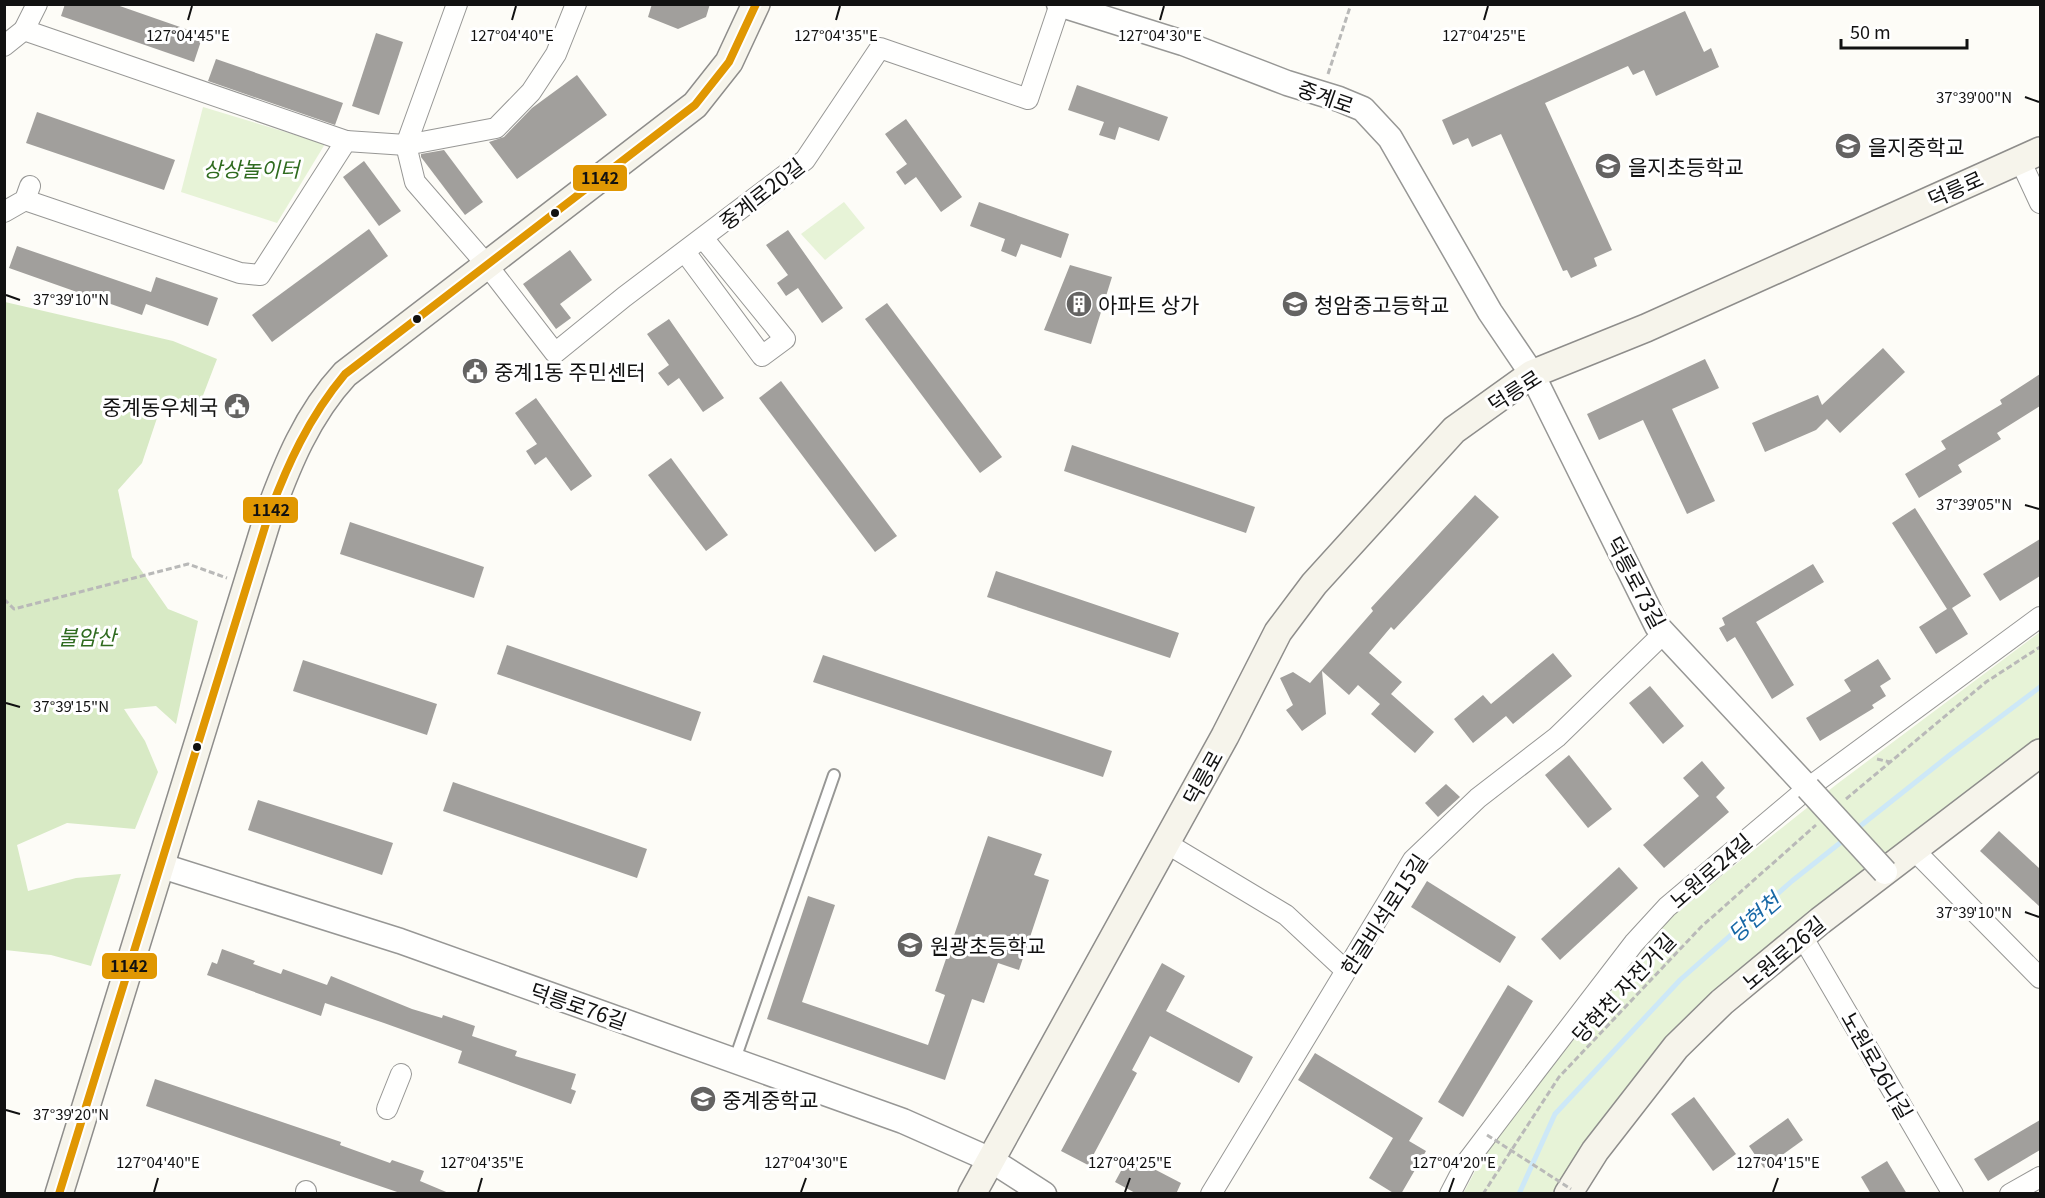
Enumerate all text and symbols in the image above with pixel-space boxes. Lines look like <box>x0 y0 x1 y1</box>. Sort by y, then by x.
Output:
scale bar <box>1841 12 1967 50</box>
text: 50 m <box>1850 18 1891 44</box>
text: 127°04'45"E <box>146 24 230 45</box>
text: 127°04'40"E <box>470 24 554 45</box>
text: 127°04'35"E <box>794 24 878 45</box>
text: 127°04'30"E <box>1118 24 1202 45</box>
text: 127°04'25"E <box>1442 24 1526 45</box>
street label: 중계로 <box>1294 72 1358 120</box>
text: 37°39'00"N <box>1936 86 2012 107</box>
school or university icon: 을지중학교 <box>1833 131 1863 161</box>
place label: 을지중학교 <box>1868 131 1965 161</box>
street label: 중계로20길 <box>712 150 810 236</box>
school or university icon: 을지초등학교 <box>1593 151 1623 181</box>
place label: 을지초등학교 <box>1628 151 1744 181</box>
park label: 상상놀이터 <box>203 153 302 183</box>
street label: 덕릉로 <box>1922 163 1988 213</box>
line badge: 1142 <box>572 164 628 192</box>
text: 1142 <box>581 165 619 189</box>
unlabelled marker <box>549 207 561 219</box>
text: 37°39'10"N <box>33 288 109 309</box>
building icon: 아파트 상가 <box>1064 289 1094 319</box>
place label: 아파트 상가 <box>1098 289 1199 319</box>
school or university icon: 청암중고등학교 <box>1280 289 1310 319</box>
place label: 청암중고등학교 <box>1314 289 1449 319</box>
unlabelled marker <box>411 313 423 325</box>
public building icon: 중계1동 주민센터 <box>460 356 490 386</box>
place label: 중계1동 주민센터 <box>494 356 646 386</box>
street label: 덕릉로 <box>1482 362 1546 418</box>
place label: 중계동우체국 <box>102 391 218 421</box>
public building icon: 중계동우체국 <box>222 391 252 421</box>
text: 37°39'05"N <box>1936 493 2012 514</box>
line badge: 1142 <box>242 496 299 524</box>
text: 1142 <box>252 497 290 521</box>
street label: 덕릉로73길 <box>1600 531 1674 633</box>
park label: 불암산 <box>58 621 119 651</box>
text: 37°39'15"N <box>33 695 109 716</box>
unlabelled marker <box>191 741 203 753</box>
street label: 덕릉로 <box>1175 744 1229 810</box>
street label: 노원로24길 <box>1662 826 1758 914</box>
street label: 한글비석로15길 <box>1333 847 1433 981</box>
water label: 당현천 <box>1720 882 1788 948</box>
text: 37°39'10"N <box>1936 901 2012 922</box>
street label: 노원로26길 <box>1735 908 1831 996</box>
street label: 당현천 자전거길 <box>1564 926 1682 1048</box>
school or university icon: 원광초등학교 <box>895 930 925 960</box>
place label: 원광초등학교 <box>930 930 1046 960</box>
line badge: 1142 <box>101 952 158 980</box>
text: 1142 <box>110 953 148 977</box>
street label: 덕릉로76길 <box>527 974 631 1036</box>
street label: 노원로26나길 <box>1835 1006 1921 1124</box>
school or university icon: 중계중학교 <box>688 1084 718 1114</box>
place label: 중계중학교 <box>722 1084 819 1114</box>
text: 37°39'20"N <box>33 1103 109 1124</box>
text: 127°04'40"E <box>116 1151 200 1172</box>
text: 127°04'35"E <box>440 1151 524 1172</box>
text: 127°04'30"E <box>764 1151 848 1172</box>
text: 127°04'25"E <box>1088 1151 1172 1172</box>
text: 127°04'20"E <box>1412 1151 1496 1172</box>
text: 127°04'15"E <box>1736 1151 1820 1172</box>

